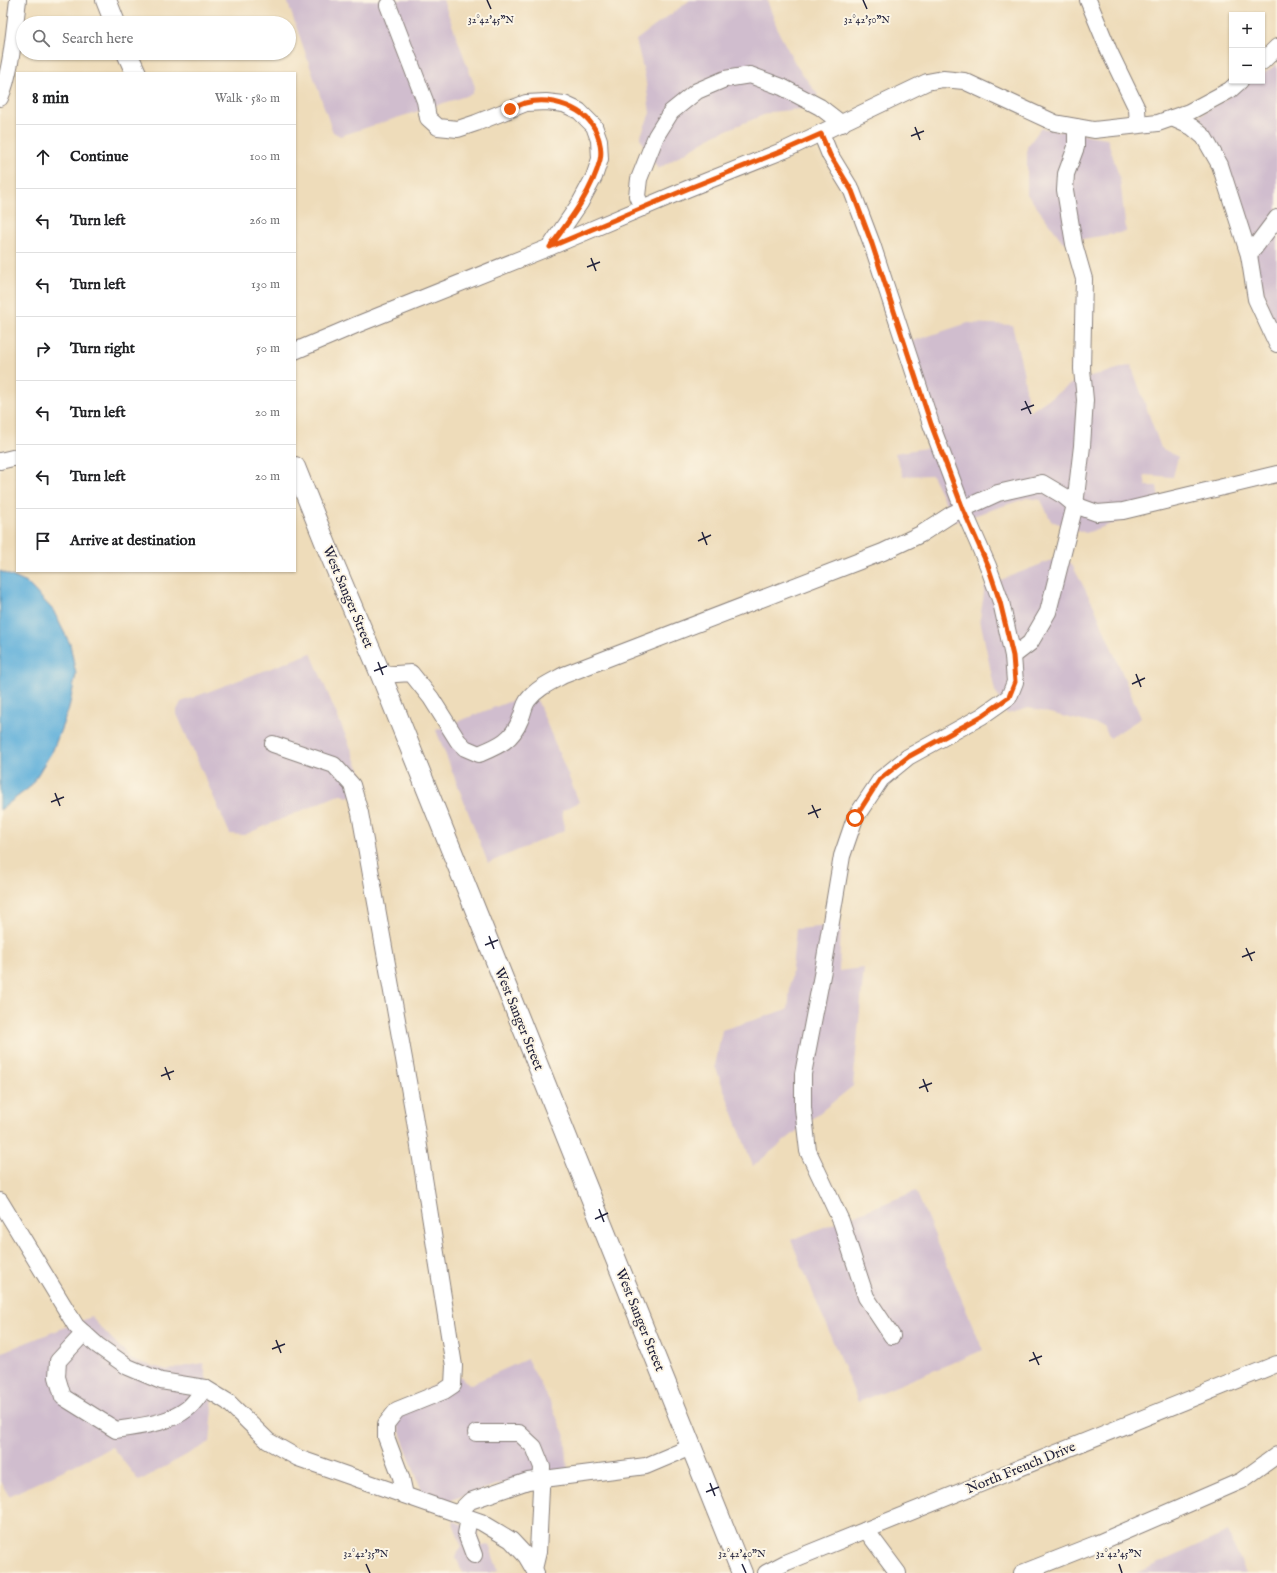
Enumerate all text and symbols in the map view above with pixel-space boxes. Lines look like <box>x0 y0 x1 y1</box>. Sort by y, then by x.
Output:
map controls <box>1229 12 1265 84</box>
button: + <box>1229 12 1265 48</box>
text: 32°42'45"N <box>468 14 514 27</box>
text: 32°42'50"N <box>844 14 890 27</box>
search box <box>16 16 296 60</box>
icon: search <box>30 27 52 49</box>
text: Search here <box>62 29 133 48</box>
button: − <box>1229 48 1265 84</box>
text: 8 min <box>32 88 69 109</box>
text: Walk · 580 m <box>215 90 280 107</box>
route end <box>501 100 519 118</box>
icon: ahead <box>32 146 54 168</box>
text: Continue <box>70 147 128 166</box>
text: 100 m <box>250 148 280 165</box>
icon: left <box>32 210 54 232</box>
text: Turn left <box>70 211 126 230</box>
text: 260 m <box>249 212 280 229</box>
icon: left <box>32 274 54 296</box>
text: Turn left <box>70 275 126 294</box>
text: 130 m <box>251 276 280 293</box>
icon: right <box>32 338 54 360</box>
text: Turn right <box>70 339 135 358</box>
text: 50 m <box>256 340 280 357</box>
icon: left <box>32 402 54 424</box>
text: Turn left <box>70 403 126 422</box>
text: 20 m <box>255 404 280 421</box>
icon: left <box>32 466 54 488</box>
text: Turn left <box>70 467 126 486</box>
text: 20 m <box>255 468 280 485</box>
icon: arrive <box>32 530 54 552</box>
text: Arrive at destination <box>70 531 196 550</box>
street label: West Sanger Street <box>318 543 378 651</box>
route start <box>846 809 864 827</box>
street label: West Sanger Street <box>490 965 548 1073</box>
street label: West Sanger Street <box>611 1266 669 1374</box>
street label: North French Drive <box>964 1438 1079 1498</box>
text: 32°42'35"N <box>344 1548 389 1561</box>
text: 32°42'40"N <box>718 1548 766 1561</box>
text: 32°42'45"N <box>1096 1548 1142 1561</box>

